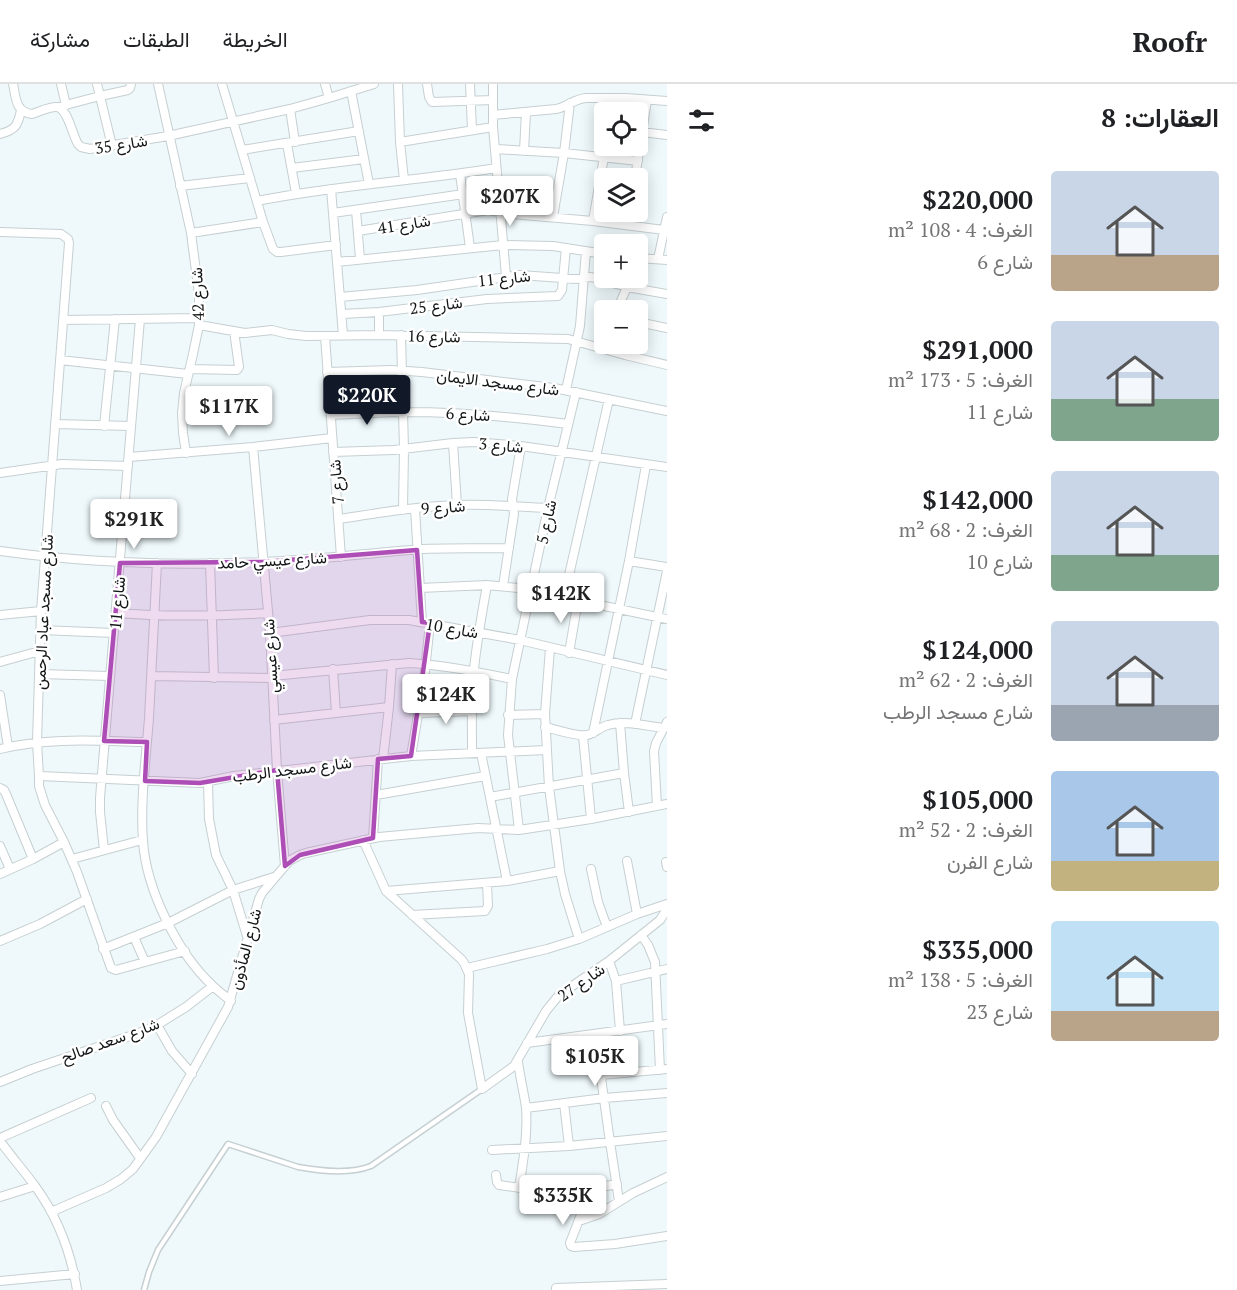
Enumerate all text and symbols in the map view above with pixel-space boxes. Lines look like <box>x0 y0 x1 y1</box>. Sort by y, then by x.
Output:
text: Roofr <box>1133 23 1207 60</box>
text: مشاركة <box>30 25 90 53</box>
text: الطبقات <box>123 25 190 53</box>
text: الخريطة <box>223 25 288 53</box>
text: العقارات: 8 <box>1101 100 1219 134</box>
map controls <box>594 102 648 354</box>
button: locate <box>594 102 648 156</box>
icon: filters <box>685 104 718 137</box>
street label: شارع 35 <box>93 129 149 160</box>
button: layers <box>594 168 648 222</box>
pin: $207K <box>468 176 552 227</box>
text: $207K <box>480 182 540 209</box>
text: $220,000 <box>922 182 1033 216</box>
icon: home <box>1099 195 1171 267</box>
street label: شارع 41 <box>376 209 432 240</box>
text: الغرف: 4 · 108 m² <box>888 216 1033 243</box>
button: + <box>594 234 648 288</box>
text: شارع 6 <box>977 248 1033 275</box>
street label: شارع 11 <box>476 264 532 293</box>
street label: شارع 42 <box>185 267 210 321</box>
street label: شارع 25 <box>408 291 464 320</box>
button: − <box>594 300 648 354</box>
street label: شارع 16 <box>407 325 461 348</box>
text: $291,000 <box>922 332 1033 366</box>
icon: home <box>1099 345 1171 417</box>
street label: شارع مسجد الايمان <box>435 364 561 401</box>
text: الغرف: 5 · 173 m² <box>888 366 1033 393</box>
pin: $220K <box>325 375 409 426</box>
text: $220K <box>337 381 397 408</box>
pin: $117K <box>187 386 271 437</box>
text: $117K <box>199 392 259 419</box>
text: شارع 11 <box>967 398 1033 425</box>
street label: شارع 6 <box>445 402 491 427</box>
street label: شارع 3 <box>478 432 524 459</box>
street label: شارع 7 <box>323 459 350 505</box>
text: $142,000 <box>922 482 1033 516</box>
street label: شارع 9 <box>420 494 466 521</box>
icon: home <box>1099 495 1171 567</box>
street label: شارع 5 <box>531 498 562 546</box>
pin: $291K <box>92 499 176 550</box>
text: $291K <box>104 505 164 532</box>
text: الغرف: 2 · 68 m² <box>899 516 1033 543</box>
street label: شارع مسجد عباد الرحمن <box>28 534 59 690</box>
street label: شارع عيسي حامد <box>217 546 328 577</box>
text: شارع 10 <box>967 548 1033 575</box>
pin: $142K <box>519 573 603 624</box>
street label: شارع 11 <box>104 576 131 631</box>
text: $142K <box>531 579 591 606</box>
street label: شارع 10 <box>424 613 480 644</box>
street label: شارع عيسي <box>257 618 286 694</box>
text: $124,000 <box>922 632 1033 666</box>
icon: home <box>1099 645 1171 717</box>
text: الغرف: 2 · 62 m² <box>899 666 1033 693</box>
pin: $124K <box>404 674 488 725</box>
text: $124K <box>416 680 476 707</box>
text: شارع مسجد الرطب <box>883 698 1033 725</box>
street label: شارع مسجد الرطب <box>231 751 353 788</box>
text: $105,000 <box>922 782 1033 816</box>
icon: home <box>1099 795 1171 867</box>
text: الغرف: 2 · 52 m² <box>899 816 1033 843</box>
text: شارع الفرن <box>947 848 1033 875</box>
street label: شارع المأذون <box>224 906 267 992</box>
text: $335,000 <box>922 932 1033 966</box>
icon: home <box>1099 945 1171 1017</box>
street label: شارع 27 <box>553 958 610 1007</box>
text: الغرف: 5 · 138 m² <box>888 966 1033 993</box>
text: شارع 23 <box>967 998 1033 1025</box>
street label: شارع سعد صالح <box>58 1012 163 1069</box>
pin: $105K <box>553 1036 637 1087</box>
text: $105K <box>565 1042 625 1069</box>
pin: $335K <box>521 1175 605 1226</box>
text: $335K <box>533 1181 593 1208</box>

